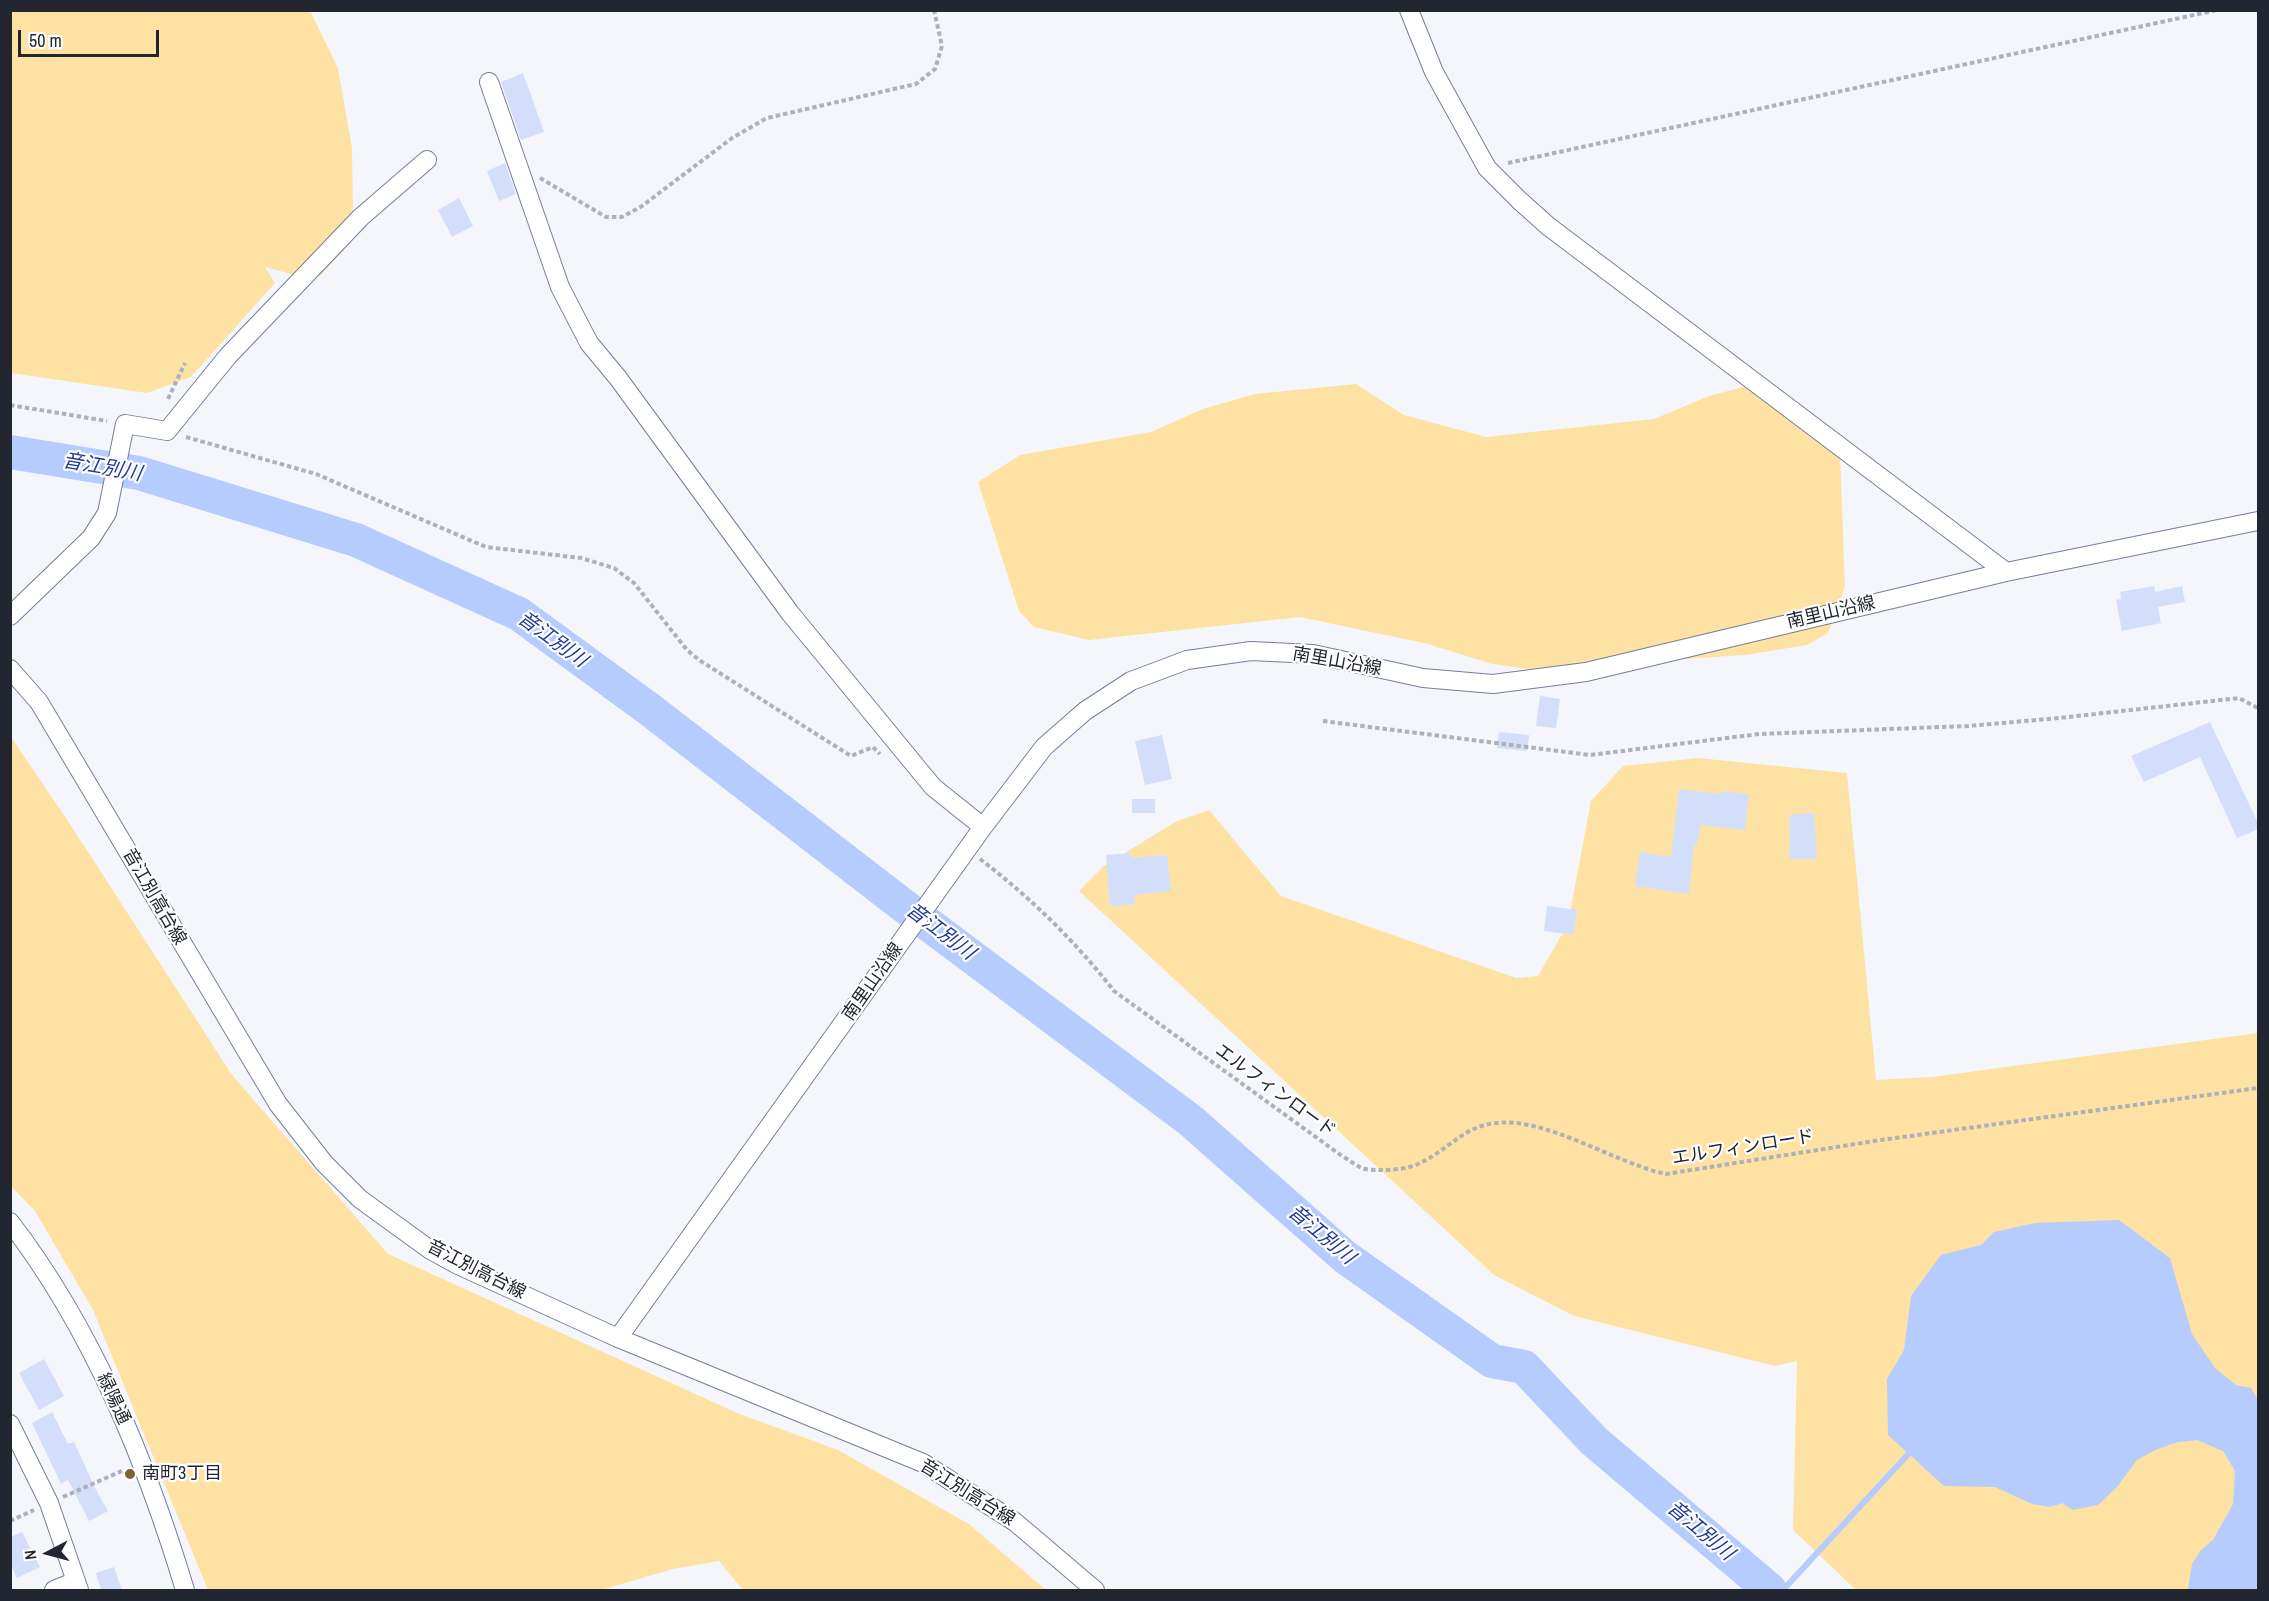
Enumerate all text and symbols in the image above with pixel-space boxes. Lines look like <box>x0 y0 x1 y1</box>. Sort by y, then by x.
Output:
scale bar <box>21 18 162 56</box>
text: 50 m <box>29 28 62 53</box>
water label: 音江別川 <box>61 449 143 487</box>
street label: 南里山沿線 <box>1785 592 1877 634</box>
water label: 音江別川 <box>513 607 591 673</box>
street label: 南里山沿線 <box>1291 644 1383 680</box>
street label: 音江別高台線 <box>118 845 190 949</box>
water label: 音江別川 <box>901 898 979 966</box>
street label: 南里山沿線 <box>838 939 908 1025</box>
street label: エルフィンロード <box>1210 1040 1340 1142</box>
street label: エルフィンロード <box>1670 1126 1816 1170</box>
water label: 音江別川 <box>1283 1200 1359 1270</box>
street label: 音江別高台線 <box>423 1236 529 1304</box>
street label: 緑陽通 <box>92 1370 134 1428</box>
street label: 音江別高台線 <box>915 1455 1019 1531</box>
place label: 南町3丁目 <box>142 1463 222 1485</box>
marker: 南町3丁目 <box>123 1467 137 1481</box>
water label: 音江別川 <box>1662 1496 1738 1566</box>
north arrow <box>18 1523 78 1583</box>
text: N <box>19 1549 42 1561</box>

